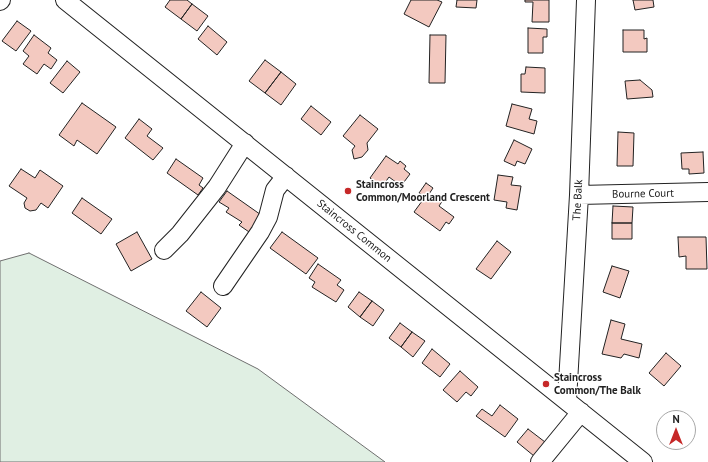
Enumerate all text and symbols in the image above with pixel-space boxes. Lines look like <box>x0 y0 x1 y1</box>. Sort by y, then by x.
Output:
place label: Staincross Common/Moorland Crescent <box>356 178 490 204</box>
street label: The Balk <box>570 179 586 221</box>
marker: Staincross Common/Moorland Crescent <box>343 186 353 196</box>
street label: Bourne Court <box>612 187 674 201</box>
street label: Staincross Common <box>314 197 394 265</box>
place label: Staincross Common/The Balk <box>554 371 641 397</box>
marker: Staincross Common/The Balk <box>541 379 551 389</box>
north arrow <box>656 410 696 450</box>
text: N <box>672 412 680 426</box>

